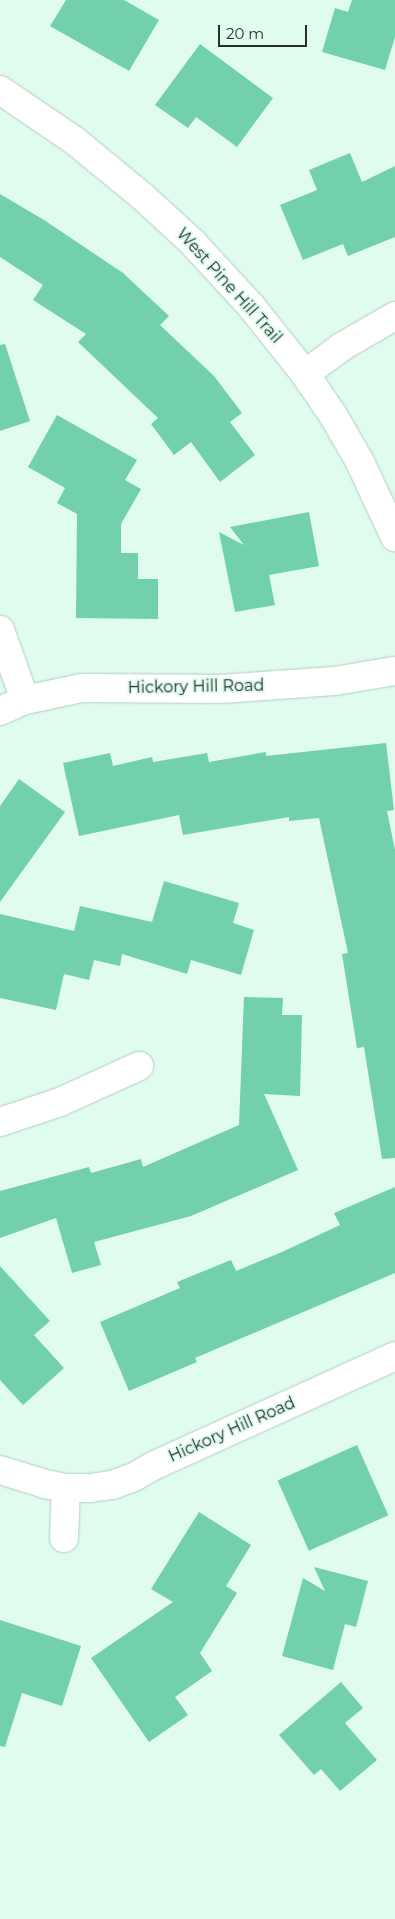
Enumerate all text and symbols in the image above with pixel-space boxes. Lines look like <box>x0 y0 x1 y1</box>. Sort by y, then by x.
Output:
scale bar <box>220 15 309 47</box>
text: 20 m <box>226 24 264 43</box>
street label: West Pine Hill Trail <box>172 224 286 348</box>
street label: Hickory Hill Road <box>128 676 264 698</box>
street label: Hickory Hill Road <box>166 1393 298 1467</box>

